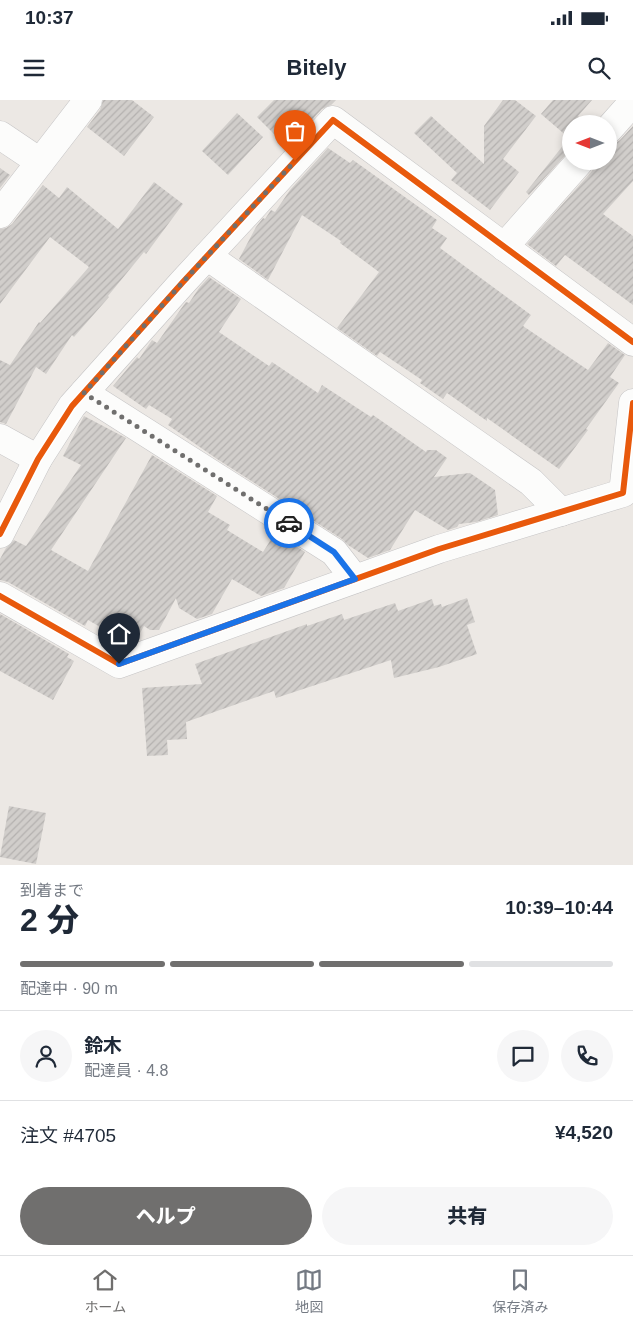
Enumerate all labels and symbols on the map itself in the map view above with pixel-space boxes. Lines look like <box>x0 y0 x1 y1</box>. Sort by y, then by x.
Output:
pin <box>274 110 316 161</box>
north arrow <box>562 115 618 170</box>
courier <box>264 498 314 548</box>
pin <box>98 613 140 664</box>

